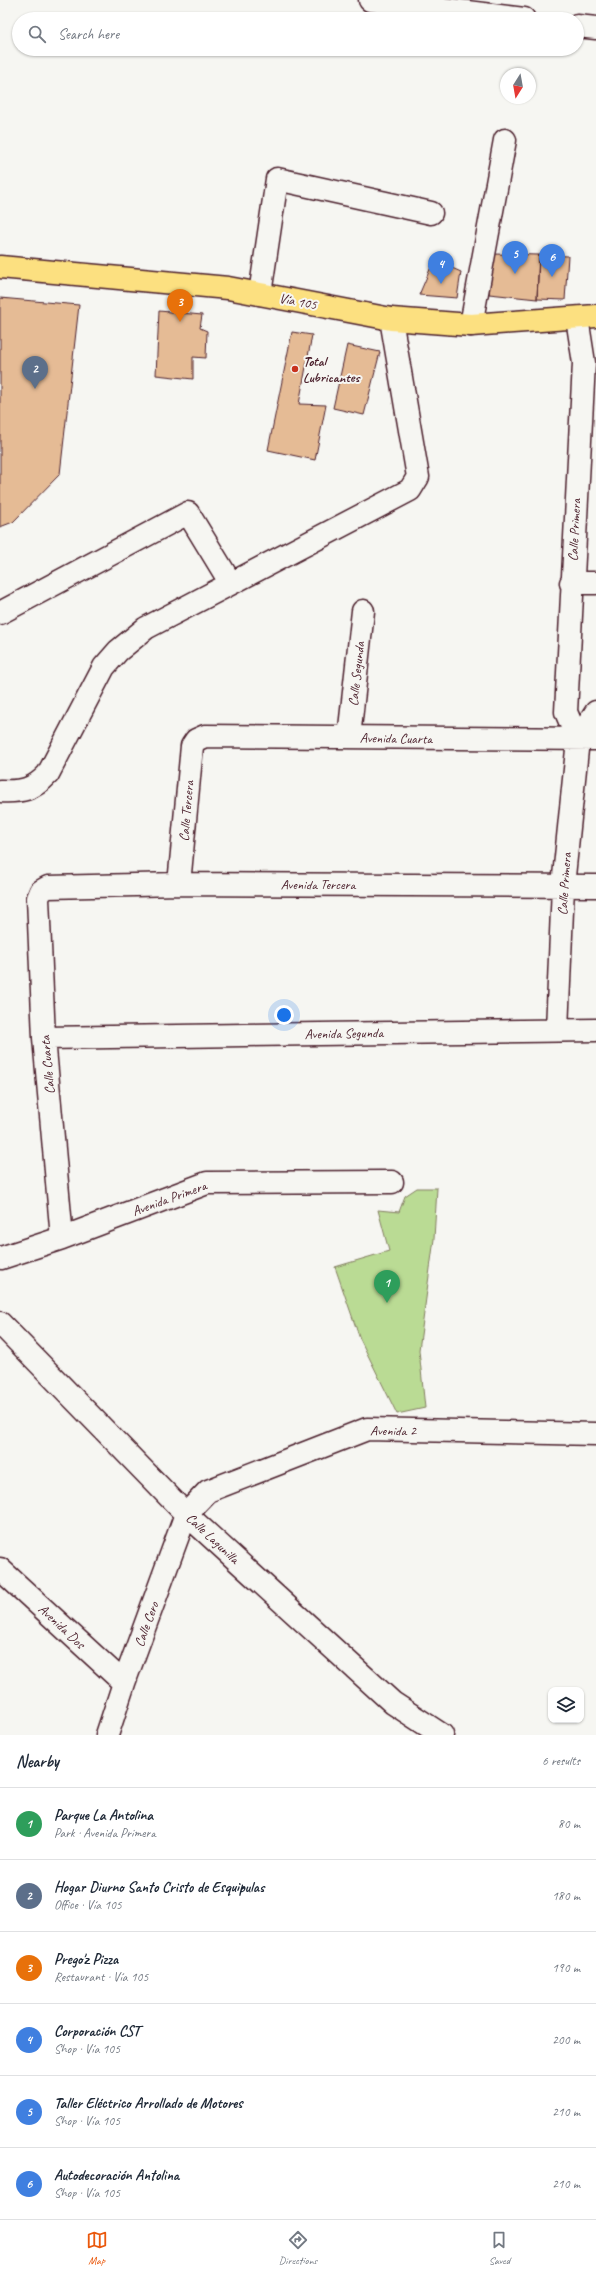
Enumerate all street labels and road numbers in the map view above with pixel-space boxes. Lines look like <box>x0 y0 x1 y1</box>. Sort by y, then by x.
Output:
street label: Vía 105 <box>278 290 319 314</box>
street label: Calle Primera <box>564 497 585 562</box>
street label: Calle Segunda <box>345 640 368 707</box>
street label: Avenida Cuarta <box>360 729 434 748</box>
street label: Calle Tercera <box>175 779 198 842</box>
street label: Calle Primera <box>554 851 575 916</box>
street label: Avenida Tercera <box>281 876 357 893</box>
street label: Avenida Segunda <box>305 1024 385 1043</box>
street label: Calle Cuarta <box>36 1034 59 1095</box>
street label: Avenida Primera <box>130 1177 210 1220</box>
street label: Avenida 2 <box>370 1422 418 1439</box>
street label: Calle Lagunilla <box>182 1509 244 1568</box>
street label: Calle Cero <box>130 1598 163 1649</box>
street label: Avenida Dos <box>35 1600 89 1653</box>

